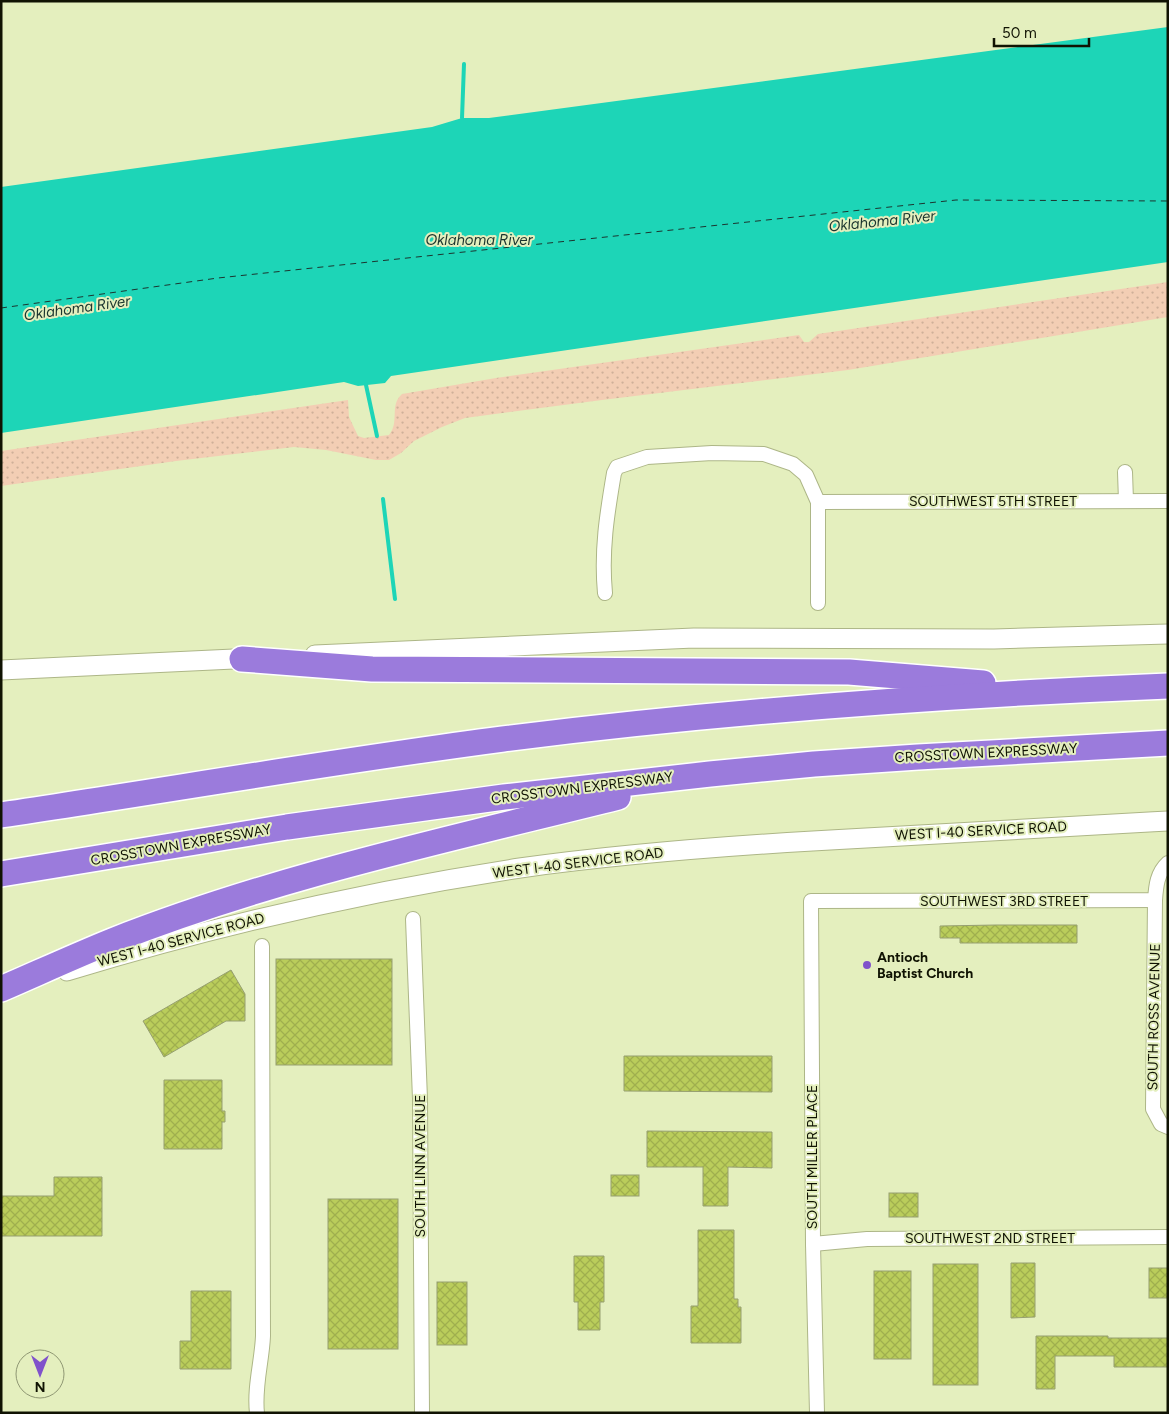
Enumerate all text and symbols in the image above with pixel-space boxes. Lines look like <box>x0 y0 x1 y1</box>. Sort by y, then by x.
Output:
scale bar <box>994 15 1089 47</box>
text: 50 m <box>1002 24 1037 42</box>
water label: Oklahoma River <box>828 206 937 236</box>
water label: Oklahoma River <box>425 231 534 249</box>
water label: Oklahoma River <box>23 292 132 324</box>
street label: SOUTHWEST 5TH STREET <box>909 493 1077 510</box>
street label: CROSSTOWN EXPRESSWAY <box>894 740 1078 766</box>
street label: CROSSTOWN EXPRESSWAY <box>490 768 674 808</box>
street label: WEST I-40 SERVICE ROAD <box>895 818 1067 844</box>
street label: CROSSTOWN EXPRESSWAY <box>89 821 273 869</box>
street label: WEST I-40 SERVICE ROAD <box>492 844 664 882</box>
street label: SOUTHWEST 3RD STREET <box>920 893 1088 910</box>
street label: WEST I-40 SERVICE ROAD <box>96 910 266 970</box>
street label: SOUTH ROSS AVENUE <box>1144 943 1164 1091</box>
place label: Antioch Baptist Church <box>877 949 973 982</box>
marker: Antioch Baptist Church <box>861 959 873 971</box>
street label: SOUTH MILLER PLACE <box>804 1085 821 1229</box>
street label: SOUTH LINN AVENUE <box>412 1094 429 1238</box>
street label: SOUTHWEST 2ND STREET <box>905 1230 1075 1247</box>
north arrow <box>15 1349 65 1399</box>
text: N <box>35 1378 45 1395</box>

